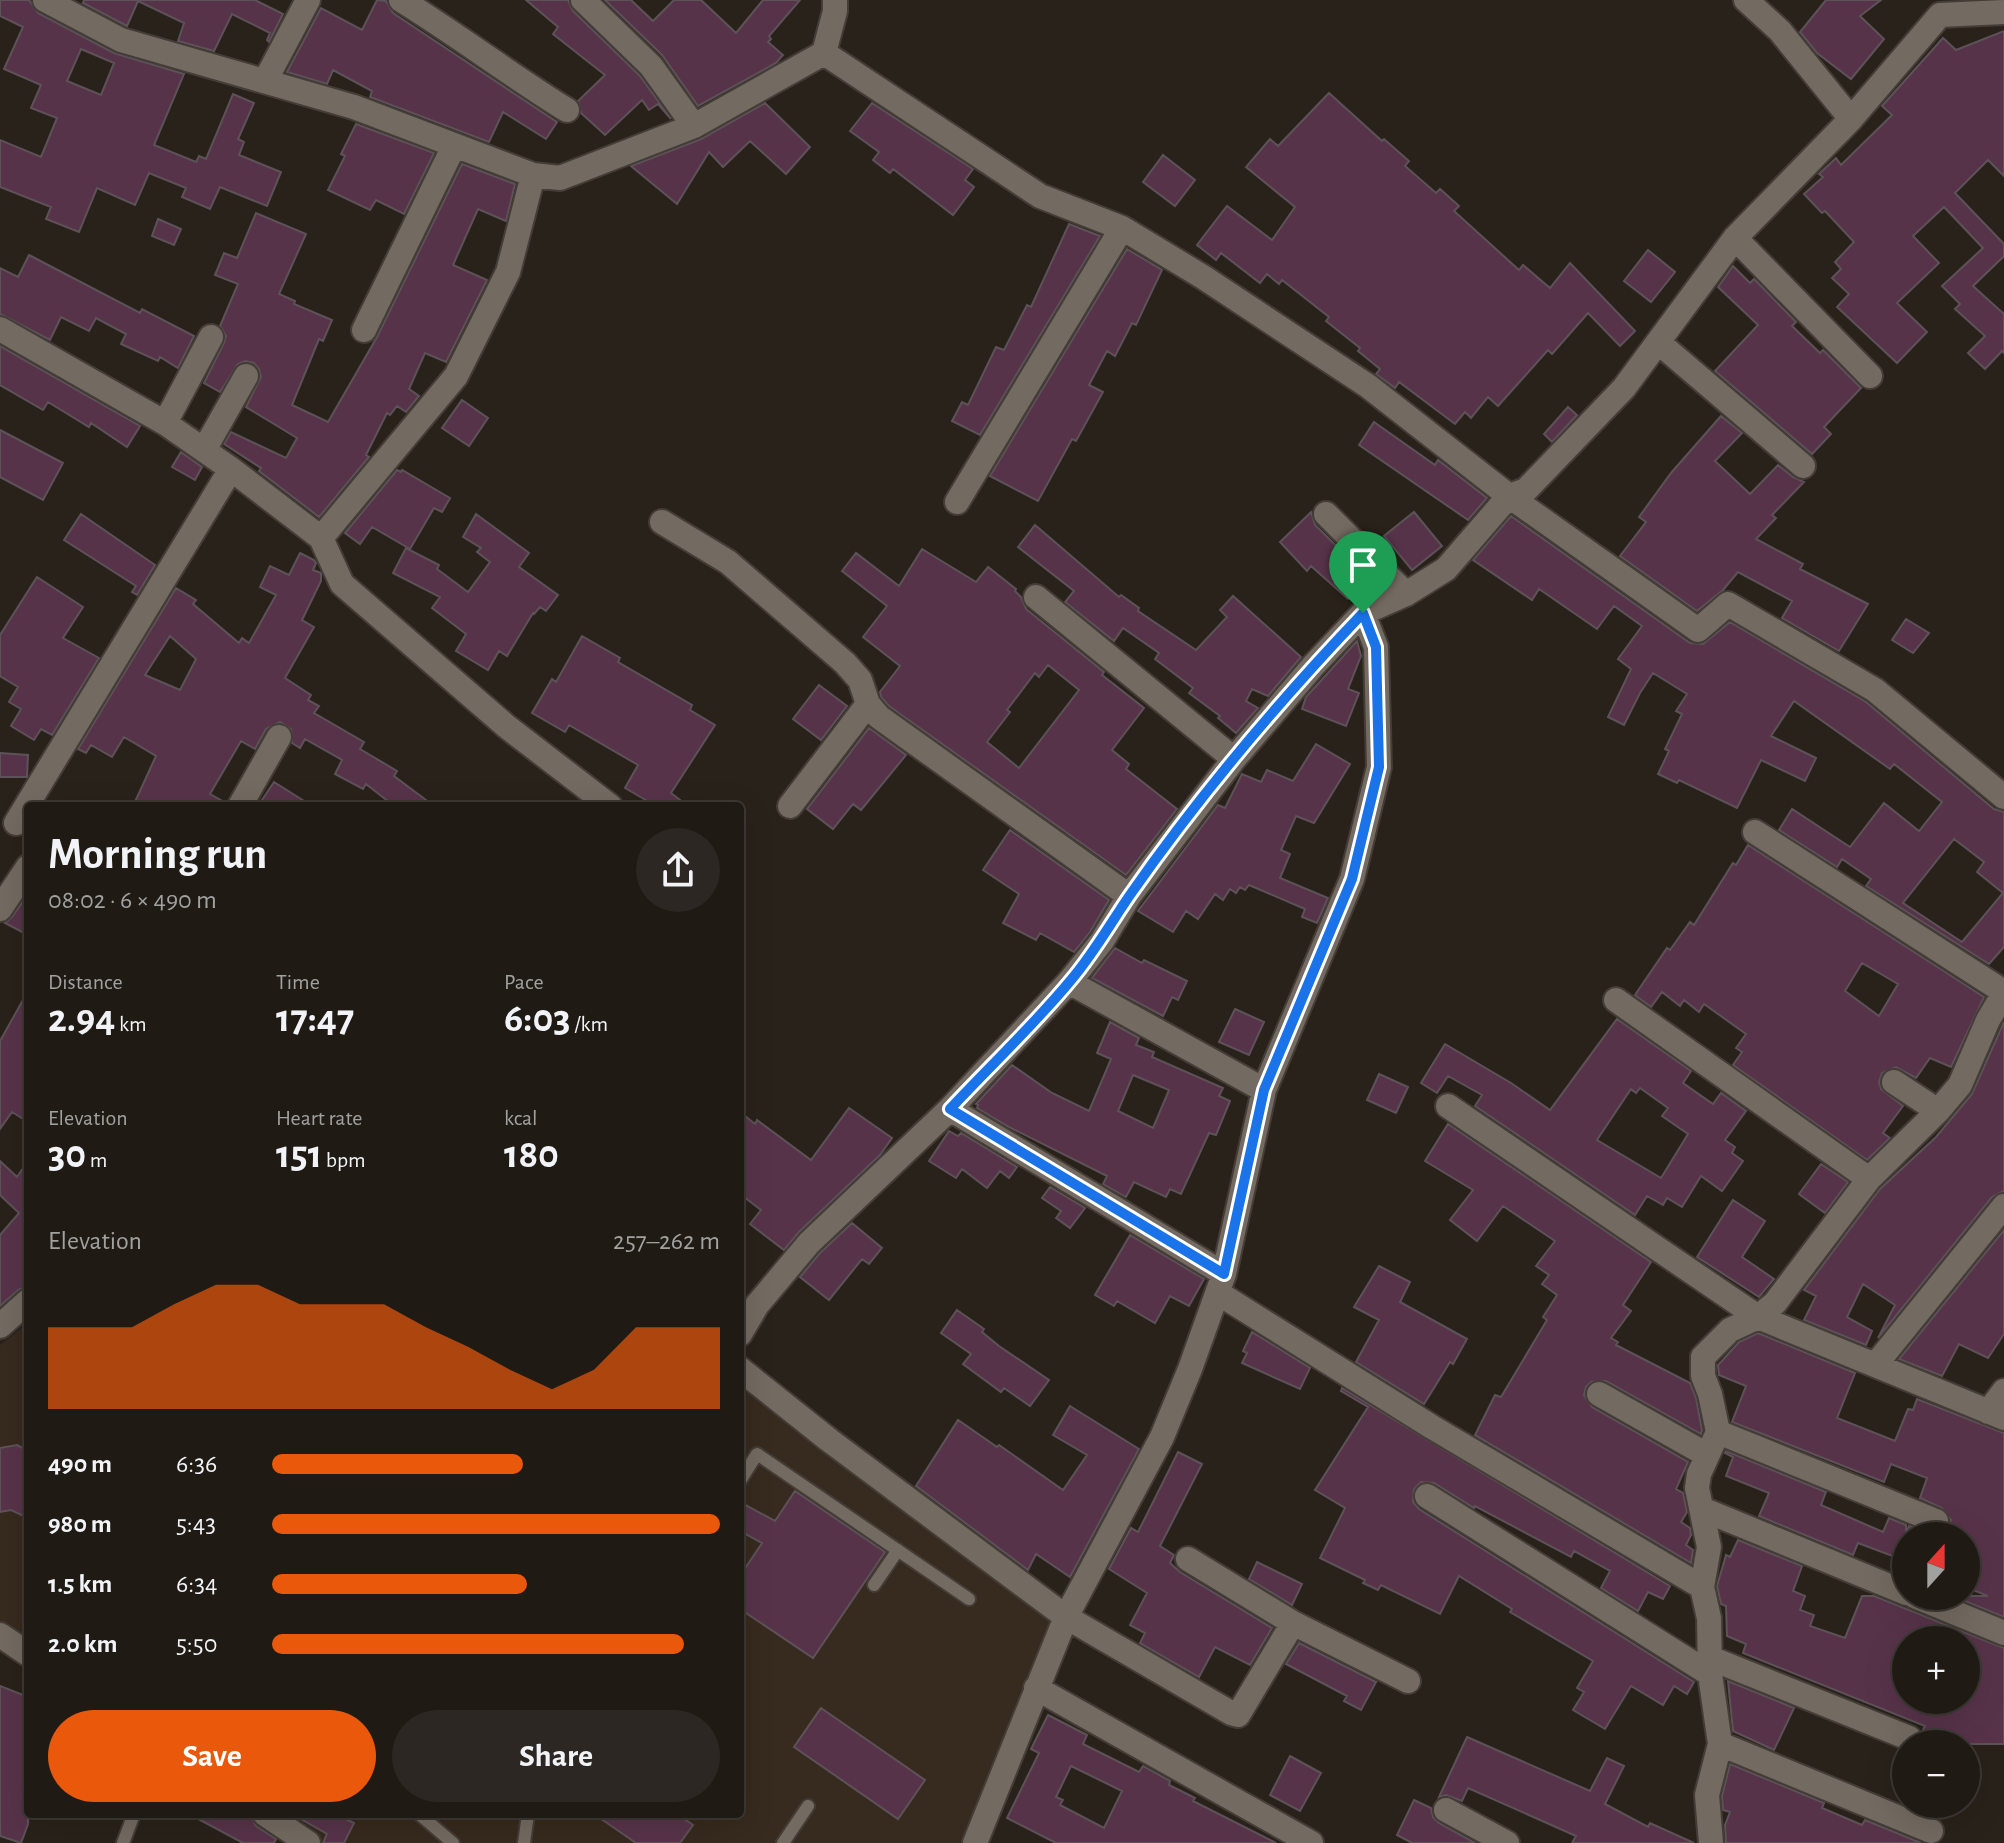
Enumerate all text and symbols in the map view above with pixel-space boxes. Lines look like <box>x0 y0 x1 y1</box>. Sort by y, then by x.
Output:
pin <box>1329 531 1397 613</box>
icon: arrive <box>1341 543 1385 587</box>
button: share <box>636 828 720 912</box>
text: Morning run <box>48 833 267 877</box>
text: 08:02 · 6 × 490 m <box>48 887 217 913</box>
text: Distance <box>48 971 123 993</box>
text: Time <box>276 971 320 993</box>
text: Pace <box>504 971 544 993</box>
text: 2.94 <box>48 999 115 1039</box>
text: 17:47 <box>276 999 354 1039</box>
text: 6:03 <box>504 999 571 1039</box>
text: km <box>115 1013 147 1035</box>
text: /km <box>571 1013 608 1035</box>
text: Elevation <box>48 1107 128 1129</box>
text: Heart rate <box>276 1107 362 1129</box>
text: kcal <box>504 1107 538 1129</box>
text: 30 <box>48 1135 86 1175</box>
text: 151 <box>276 1135 322 1175</box>
text: 180 <box>504 1135 559 1175</box>
text: m <box>86 1149 107 1171</box>
text: bpm <box>322 1149 366 1171</box>
text: Elevation <box>48 1228 142 1254</box>
text: 257–262 m <box>613 1228 720 1254</box>
text: 490 m <box>48 1451 112 1477</box>
text: 6:36 <box>176 1451 217 1477</box>
text: 980 m <box>48 1511 112 1537</box>
text: 5:43 <box>176 1511 216 1537</box>
north arrow <box>1892 1522 1980 1610</box>
map controls <box>1892 1522 1980 1818</box>
text: 1.5 km <box>48 1571 112 1597</box>
text: 6:34 <box>176 1571 217 1597</box>
button: + <box>1892 1626 1980 1714</box>
text: 2.0 km <box>48 1631 118 1657</box>
text: 5:50 <box>176 1631 217 1657</box>
button: Save <box>48 1710 376 1802</box>
button: Share <box>392 1710 720 1802</box>
button: − <box>1892 1730 1980 1818</box>

